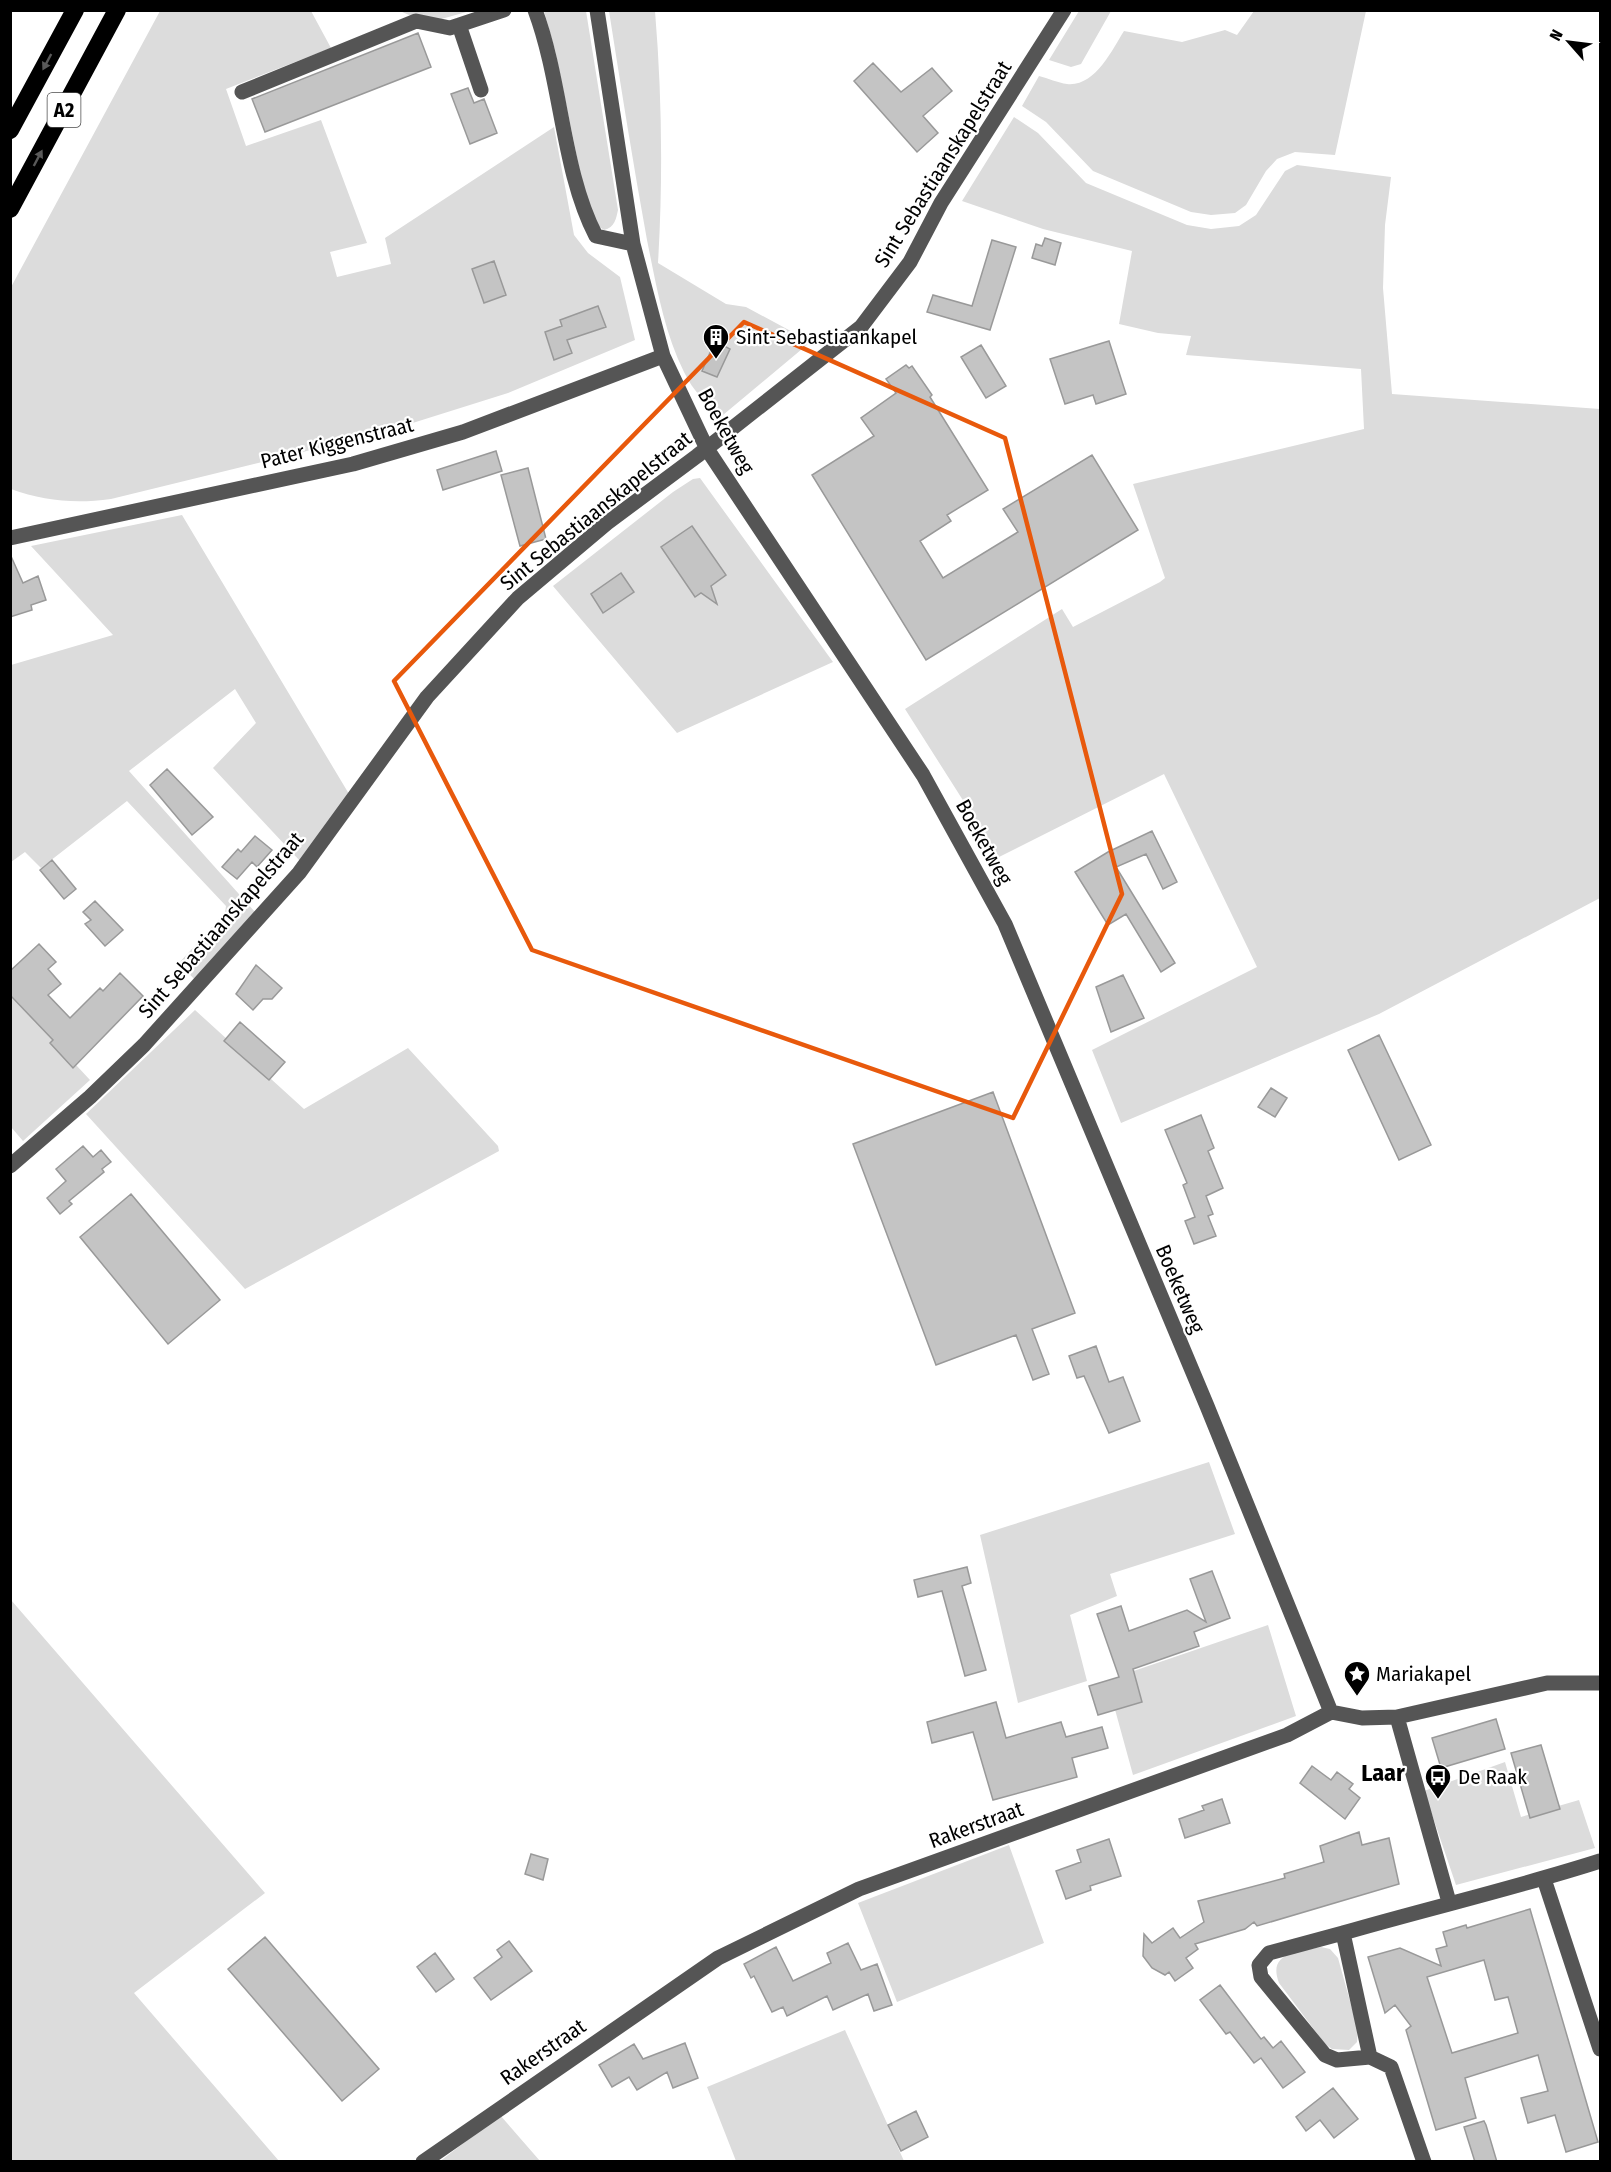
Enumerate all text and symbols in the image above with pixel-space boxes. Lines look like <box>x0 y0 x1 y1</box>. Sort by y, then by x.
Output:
north arrow <box>1539 12 1599 72</box>
text: N <box>1546 26 1567 44</box>
one-way arrow <box>42 54 52 71</box>
street label: Sint Sebastiaanskapelstraat <box>869 56 1017 272</box>
road number: A2 <box>48 93 80 127</box>
one-way arrow <box>33 149 43 166</box>
building icon: Sint-Sebastiaankapel <box>701 322 731 360</box>
place label: Sint-Sebastiaankapel <box>736 324 918 350</box>
street label: Boeketweg <box>692 384 760 478</box>
street label: Pater Kiggenstraat <box>258 411 416 475</box>
street label: Sint Sebastiaanskapelstraat <box>495 426 697 596</box>
street label: Boeketweg <box>950 795 1018 889</box>
street label: Sint Sebastiaanskapelstraat <box>133 826 309 1024</box>
street label: Boeketweg <box>1150 1241 1210 1337</box>
place icon: Mariakapel <box>1342 1659 1372 1697</box>
place label: Mariakapel <box>1376 1661 1471 1687</box>
district label: Laar <box>1361 1759 1405 1787</box>
bus stop icon: De Raak <box>1423 1762 1453 1800</box>
place label: De Raak <box>1458 1764 1527 1790</box>
street label: Rakerstraat <box>925 1796 1027 1854</box>
street label: Rakerstraat <box>495 2013 591 2091</box>

